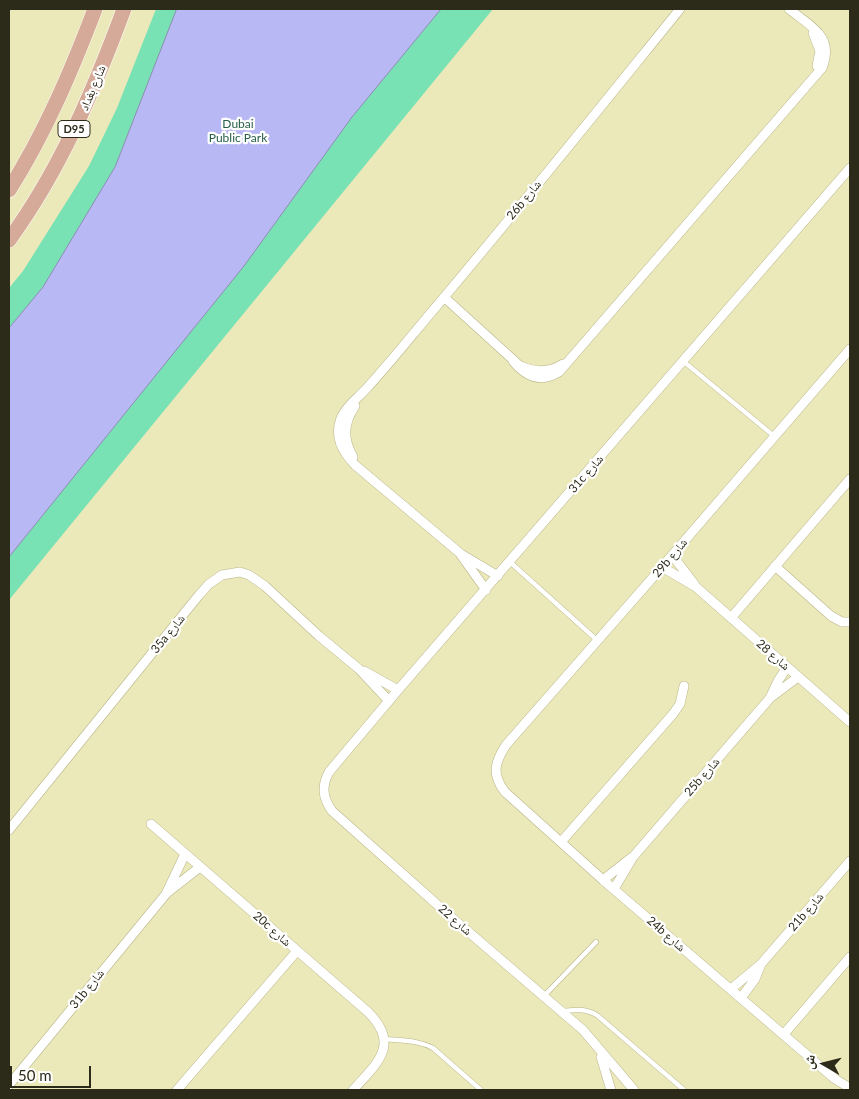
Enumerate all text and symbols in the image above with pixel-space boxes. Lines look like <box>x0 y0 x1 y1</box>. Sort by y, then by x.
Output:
street label: شارع بغداد <box>77 63 109 113</box>
park label: Dubai Public Park <box>209 117 267 145</box>
road number: D95 <box>58 120 90 138</box>
street label: 26b شارع <box>504 177 544 223</box>
street label: 31c شارع <box>566 452 606 496</box>
street label: 29b شارع <box>650 536 690 580</box>
street label: 35a شارع <box>148 612 188 656</box>
street label: شارع 28 <box>753 637 793 673</box>
street label: 25b شارع <box>681 755 723 799</box>
street label: 21b شارع <box>785 890 827 934</box>
street label: شارع 22 <box>435 902 475 938</box>
street label: 20c شارع <box>250 909 294 949</box>
street label: 24b شارع <box>644 913 688 955</box>
street label: 31b شارع <box>67 966 107 1012</box>
north arrow <box>799 1039 849 1089</box>
text: ش <box>799 1053 818 1070</box>
scale bar <box>12 1056 94 1088</box>
text: 50 m <box>18 1066 52 1084</box>

